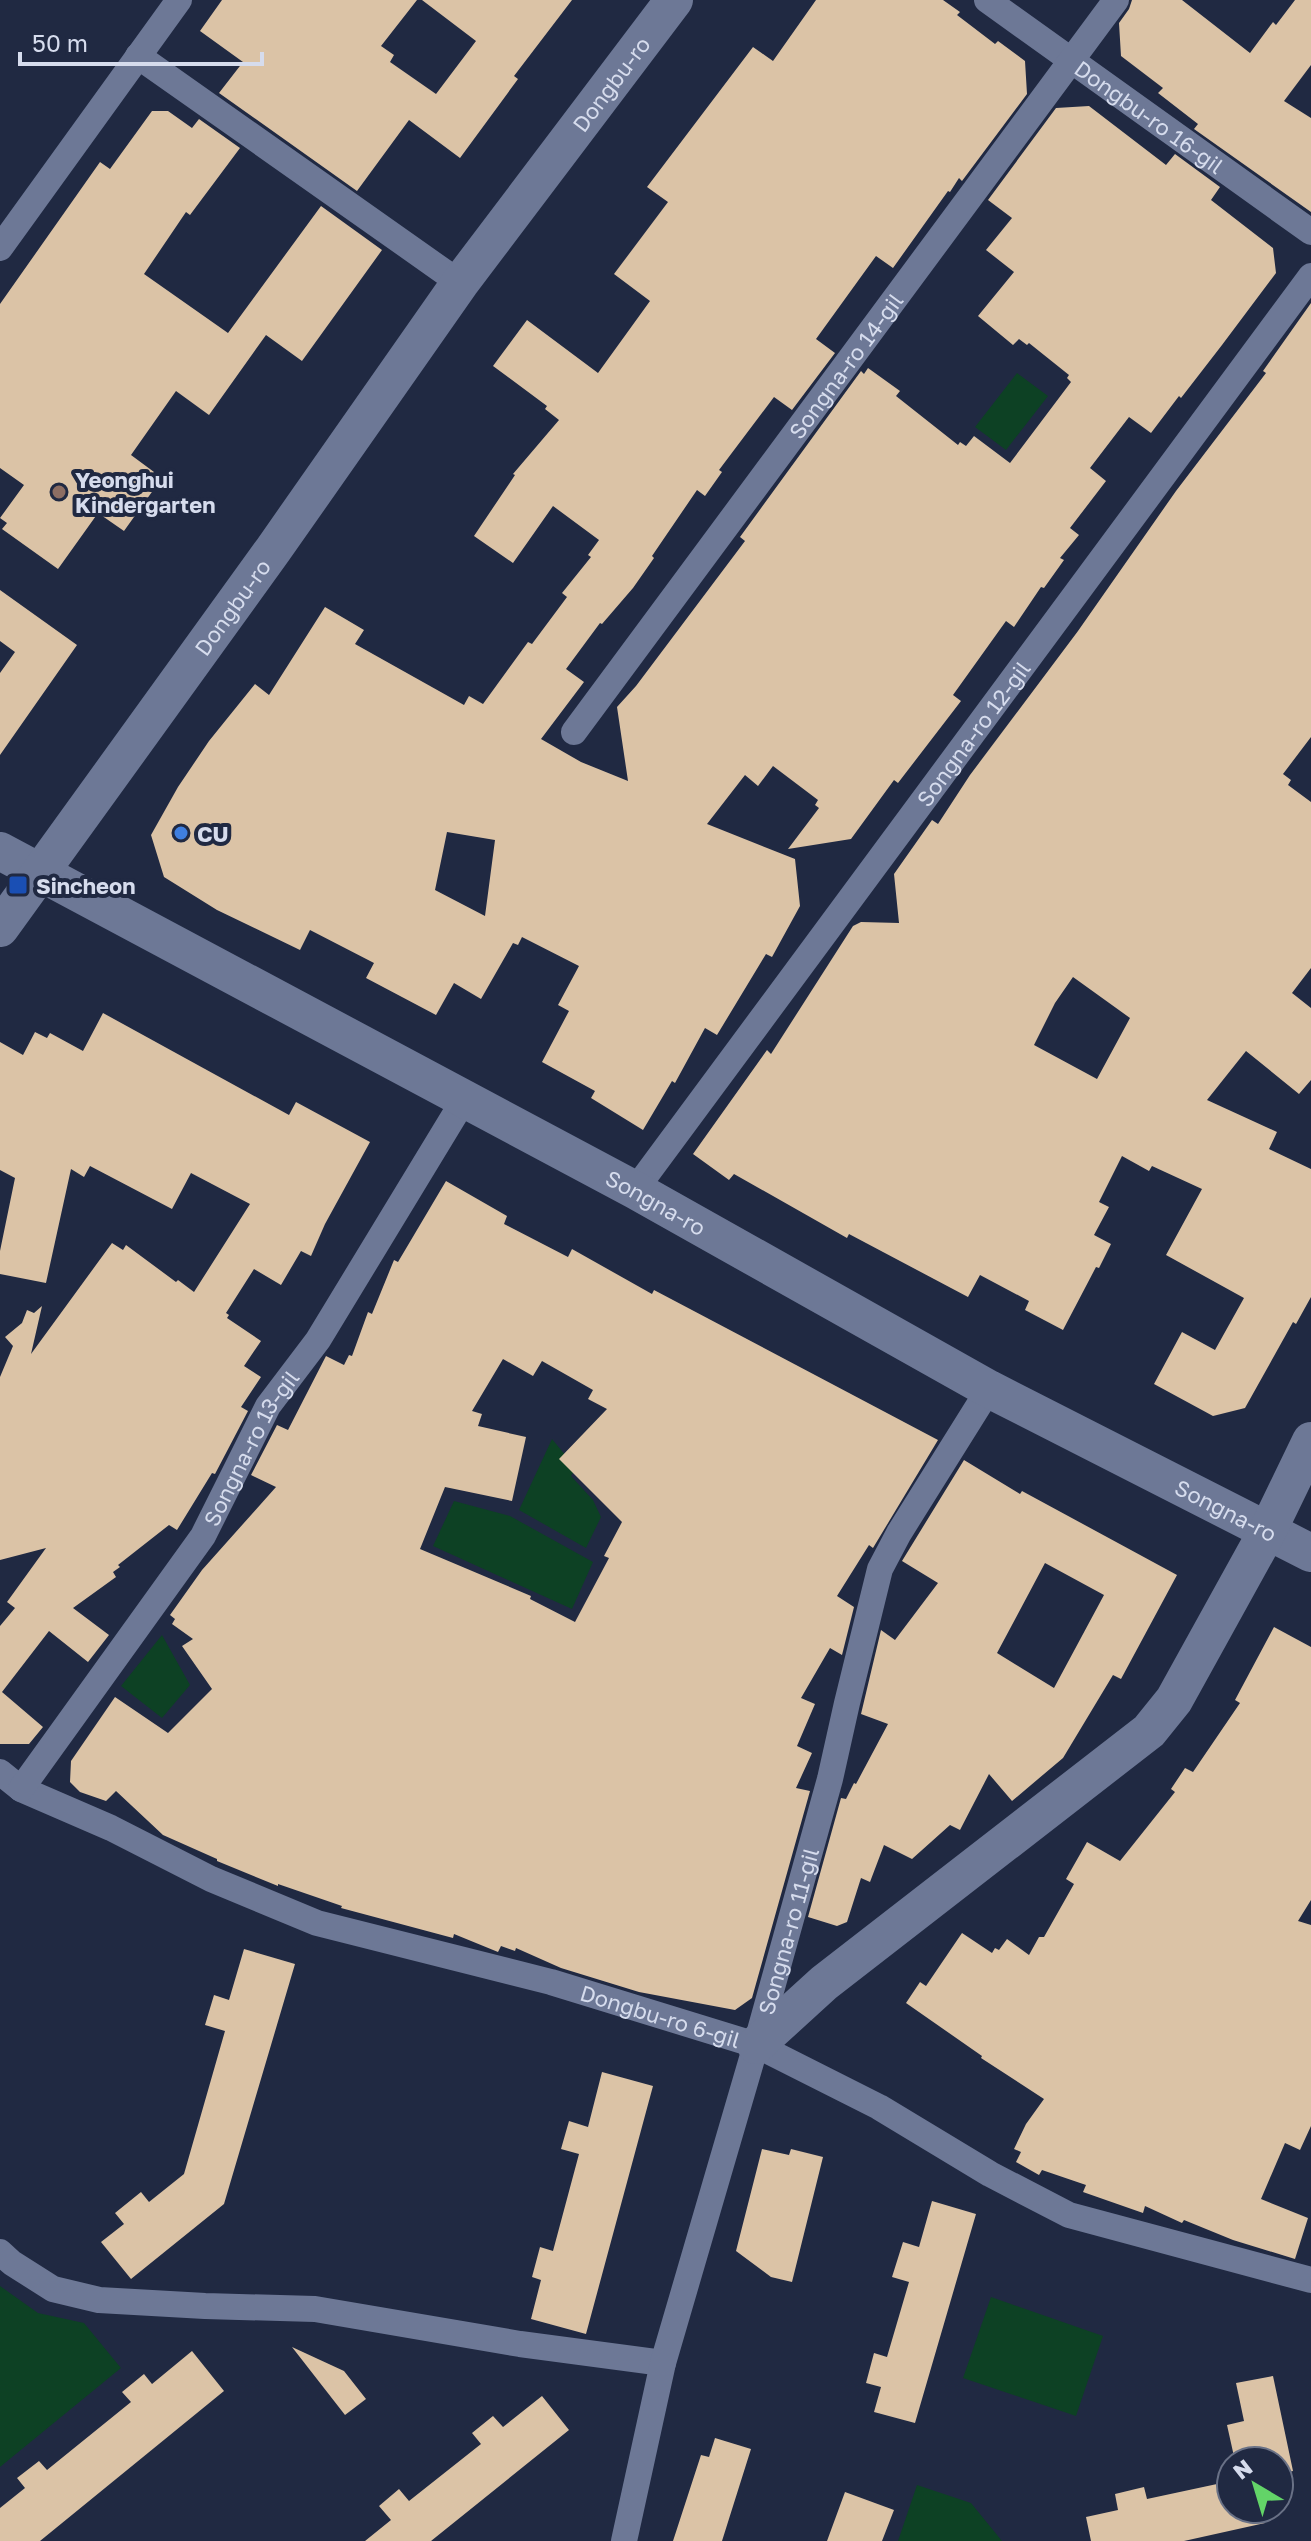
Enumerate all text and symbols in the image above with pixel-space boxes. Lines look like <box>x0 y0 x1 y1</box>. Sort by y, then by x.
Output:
scale bar <box>20 16 262 66</box>
text: 50 m <box>32 28 88 57</box>
street label: Dongbu-ro <box>566 31 655 137</box>
street label: Dongbu-ro 16-gil <box>1070 54 1229 179</box>
street label: Songna-ro 14-gil <box>783 287 908 444</box>
place label: Yeonghui Kindergarten <box>75 466 215 518</box>
marker: Yeonghui Kindergarten <box>50 483 68 501</box>
street label: Dongbu-ro <box>188 553 276 660</box>
street label: Songna-ro 12-gil <box>910 655 1035 811</box>
place label: CU <box>197 820 229 847</box>
marker: CU <box>172 824 190 842</box>
place label: Sincheon <box>36 872 136 899</box>
marker: Sincheon <box>7 874 29 896</box>
street label: Songna-ro <box>601 1164 711 1241</box>
street label: Songna-ro 13-gil <box>197 1364 304 1530</box>
street label: Songna-ro <box>1171 1473 1281 1547</box>
street label: Songna-ro 11-gil <box>752 1844 824 2017</box>
street label: Dongbu-ro 6-gil <box>577 1978 744 2053</box>
north arrow <box>1215 2445 1295 2525</box>
text: N <box>1227 2453 1257 2485</box>

